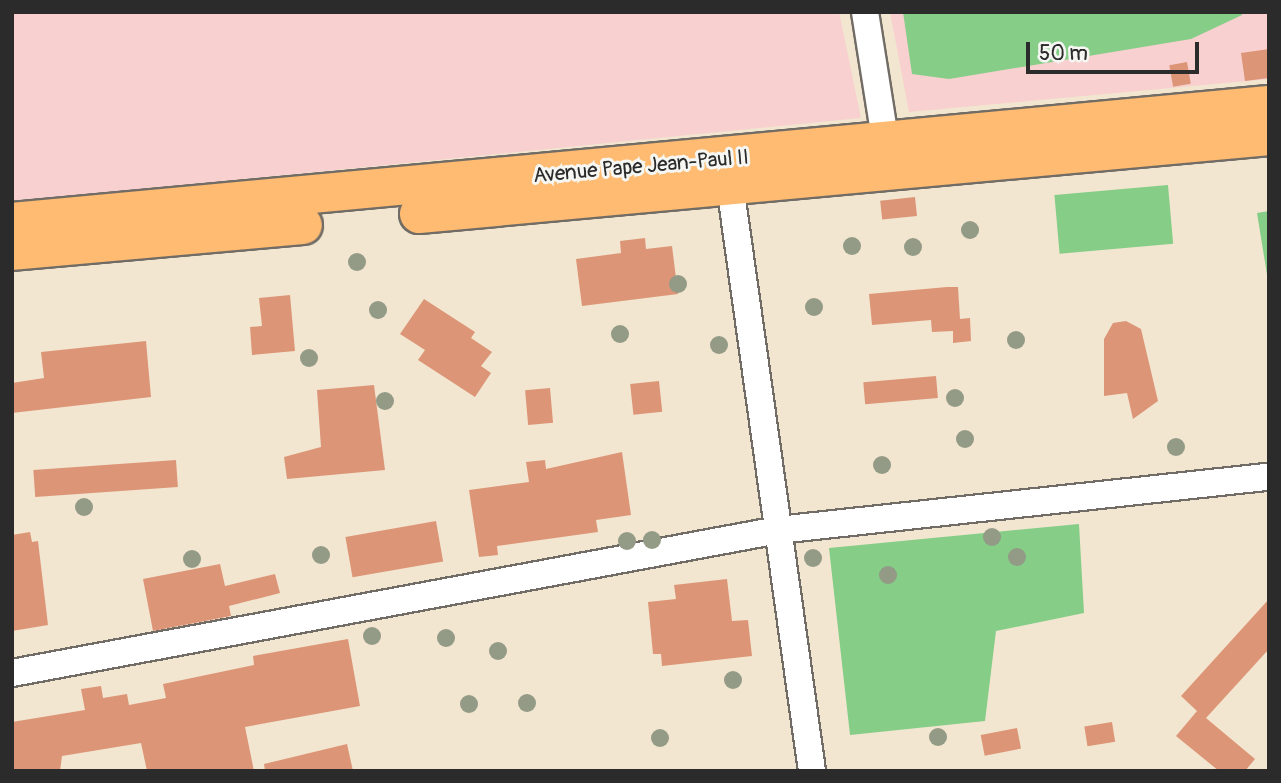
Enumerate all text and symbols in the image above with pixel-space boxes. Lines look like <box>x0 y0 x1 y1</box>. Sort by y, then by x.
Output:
scale bar <box>1029 28 1202 72</box>
text: 50 m <box>1039 40 1088 67</box>
street label: Avenue Pape Jean-Paul II <box>532 145 750 189</box>

